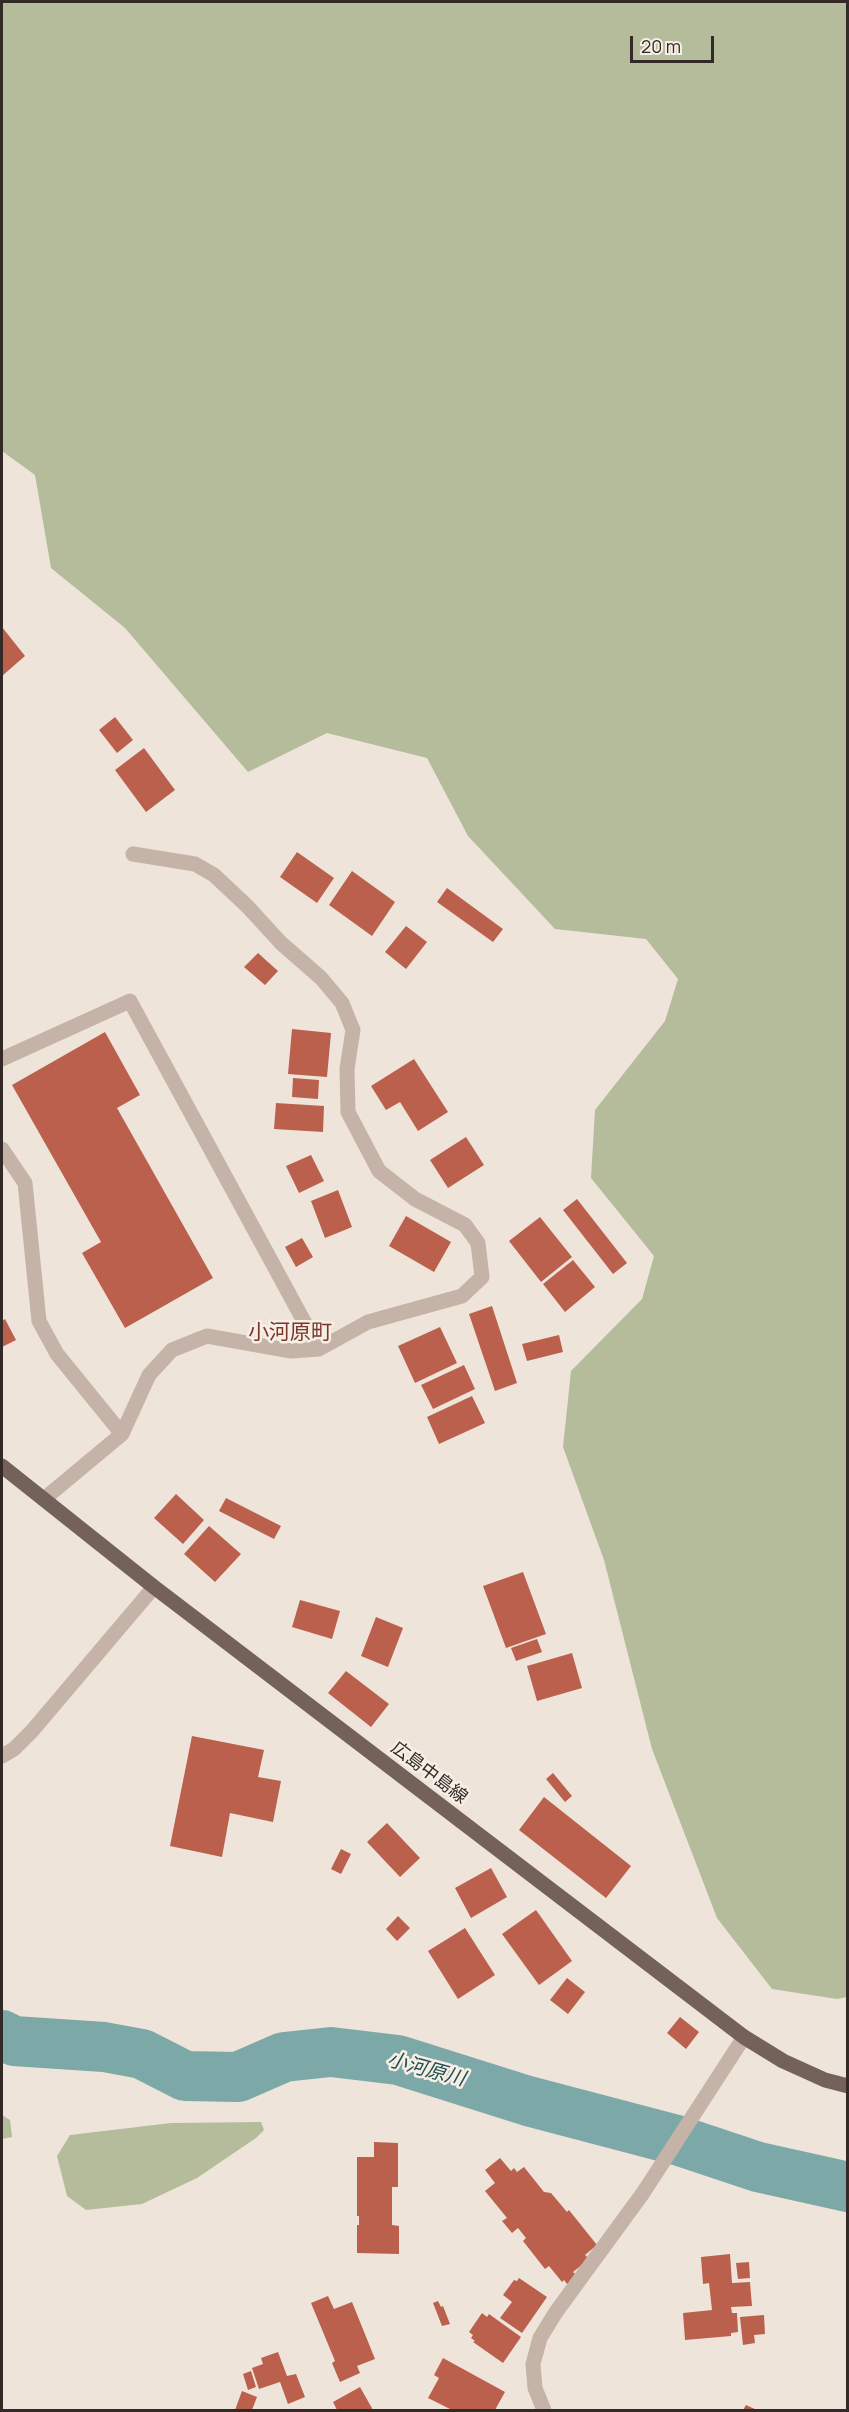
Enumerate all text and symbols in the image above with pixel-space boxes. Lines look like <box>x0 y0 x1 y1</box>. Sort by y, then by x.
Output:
scale bar <box>633 24 717 62</box>
text: 20 m <box>641 34 681 58</box>
district label: 小河原町 <box>248 1320 332 1346</box>
street label: 広島中島線 <box>387 1737 471 1809</box>
water label: 小河原川 <box>384 2048 468 2092</box>

